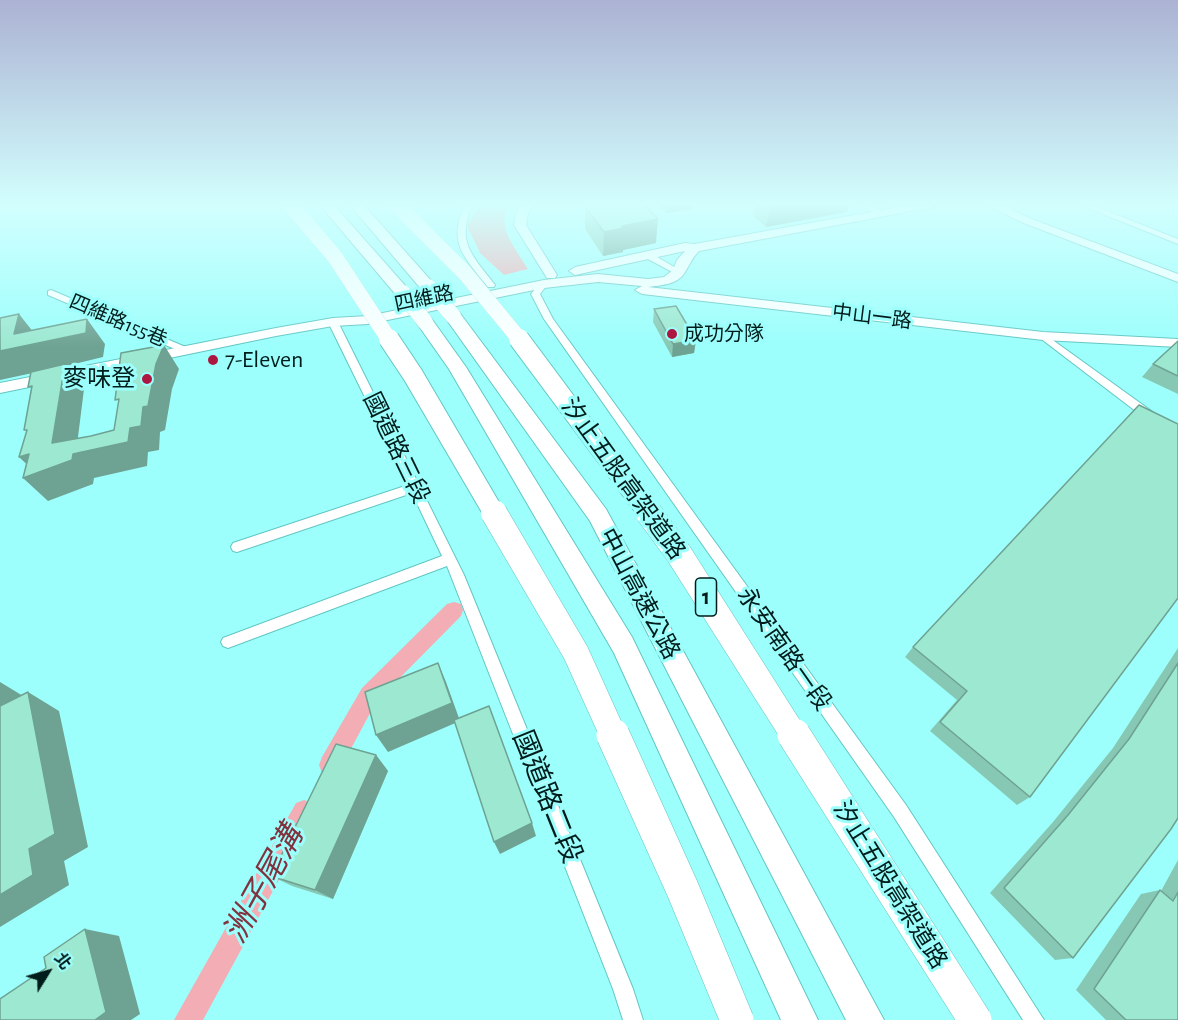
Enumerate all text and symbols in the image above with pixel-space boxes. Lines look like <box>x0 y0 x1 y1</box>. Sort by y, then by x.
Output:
street label: 四維路 <box>392 281 456 317</box>
street label: 四維路155巷 <box>66 290 170 352</box>
street label: 中山一路 <box>831 300 913 334</box>
place label: 成功分隊 <box>684 322 764 346</box>
marker: 成功分隊 <box>665 327 679 341</box>
place label: 7-Eleven <box>225 346 303 374</box>
marker: 7-Eleven <box>206 353 220 367</box>
place label: 麥味登 <box>63 365 135 393</box>
marker: 麥味登 <box>140 372 154 386</box>
street label: 國道路三段 <box>357 388 435 508</box>
street label: 汐止五股高架道路 <box>555 393 691 565</box>
street label: 中山高速公路 <box>592 524 686 664</box>
road number: 1 <box>696 578 716 616</box>
street label: 永安南路一段 <box>731 582 837 716</box>
street label: 國道路二段 <box>505 726 589 868</box>
street label: 汐止五股高架道路 <box>827 796 953 974</box>
water label: 洲子尾溝 <box>216 819 312 949</box>
north arrow <box>18 942 78 1002</box>
text: 北 <box>51 950 74 972</box>

